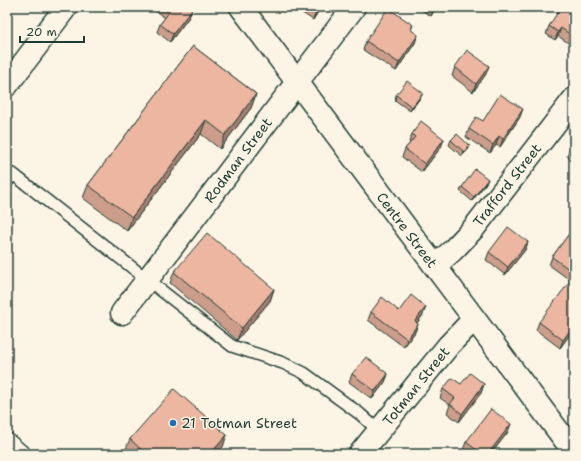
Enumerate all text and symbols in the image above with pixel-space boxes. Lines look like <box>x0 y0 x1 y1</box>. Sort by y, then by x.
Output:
scale bar <box>20 18 84 44</box>
text: 20 m <box>26 24 57 40</box>
street label: Rodman Street <box>200 114 276 206</box>
street label: Trafford Street <box>469 140 545 230</box>
street label: Centre Street <box>373 189 441 271</box>
street label: Totman Street <box>379 343 453 429</box>
place label: 21 Totman Street <box>181 414 297 432</box>
marker: 21 Totman Street <box>168 418 178 428</box>

